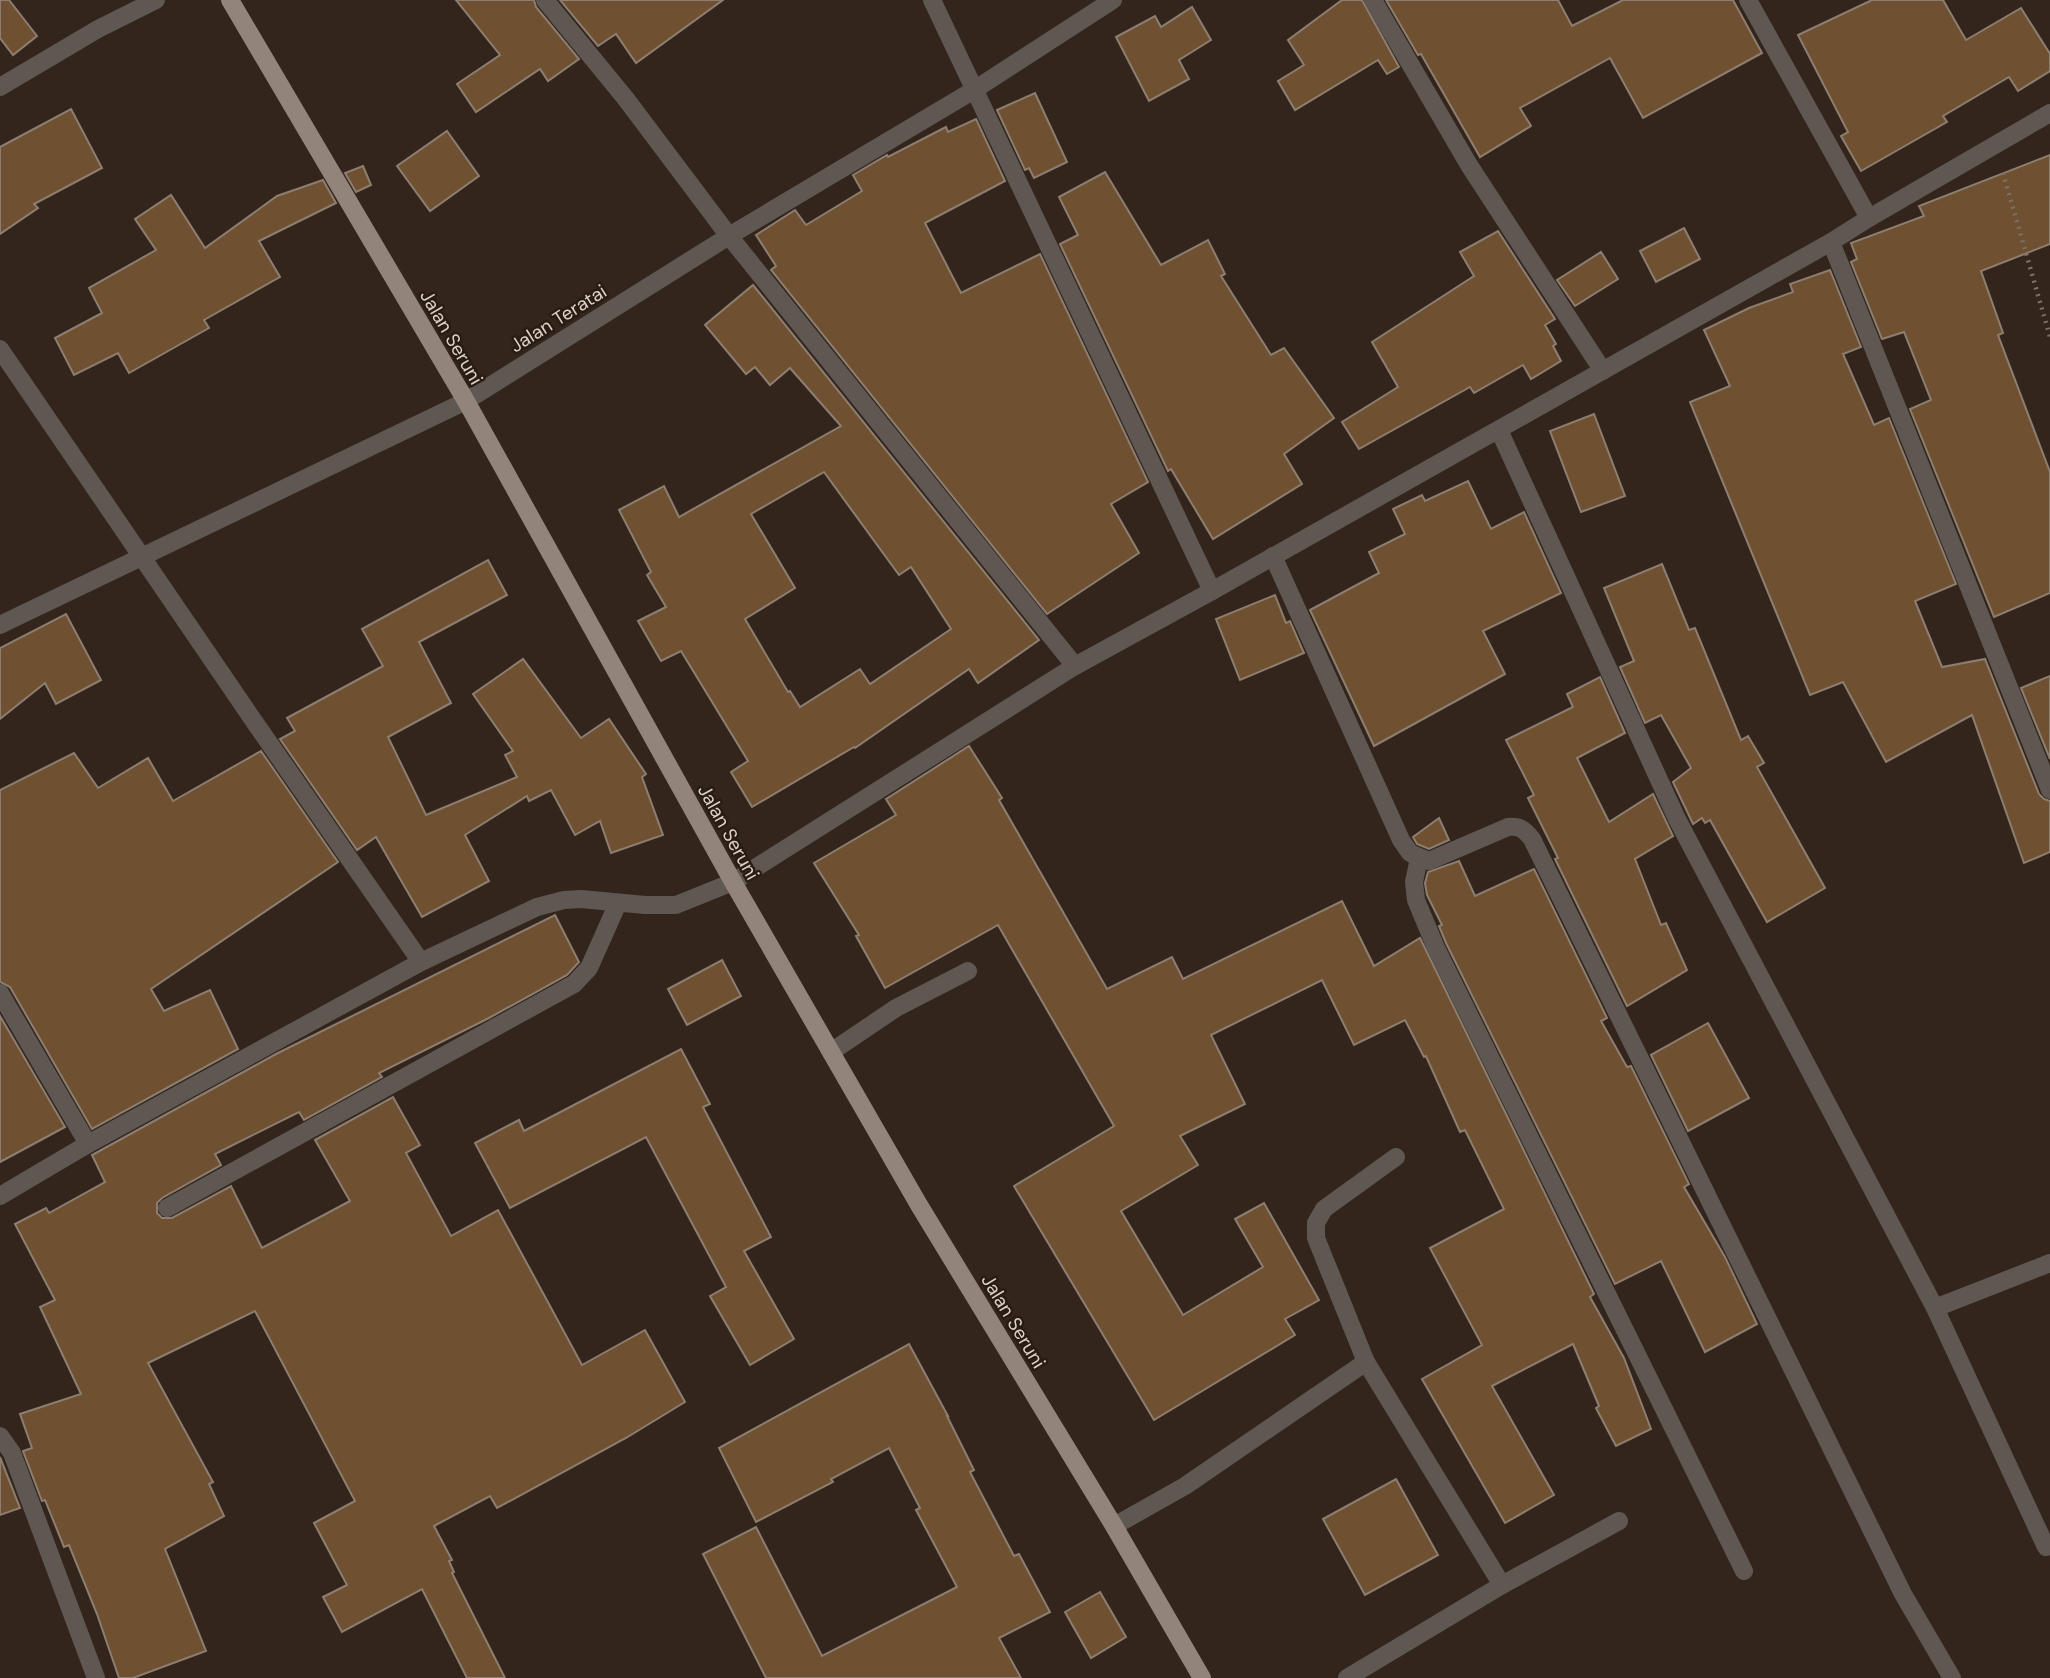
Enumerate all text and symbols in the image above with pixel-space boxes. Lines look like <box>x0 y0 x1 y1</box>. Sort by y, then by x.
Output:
street label: Jalan Teratai <box>505 279 611 358</box>
street label: Jalan Seruni <box>414 285 489 389</box>
street label: Jalan Seruni <box>692 780 765 884</box>
street label: Jalan Seruni <box>976 1270 1051 1373</box>

